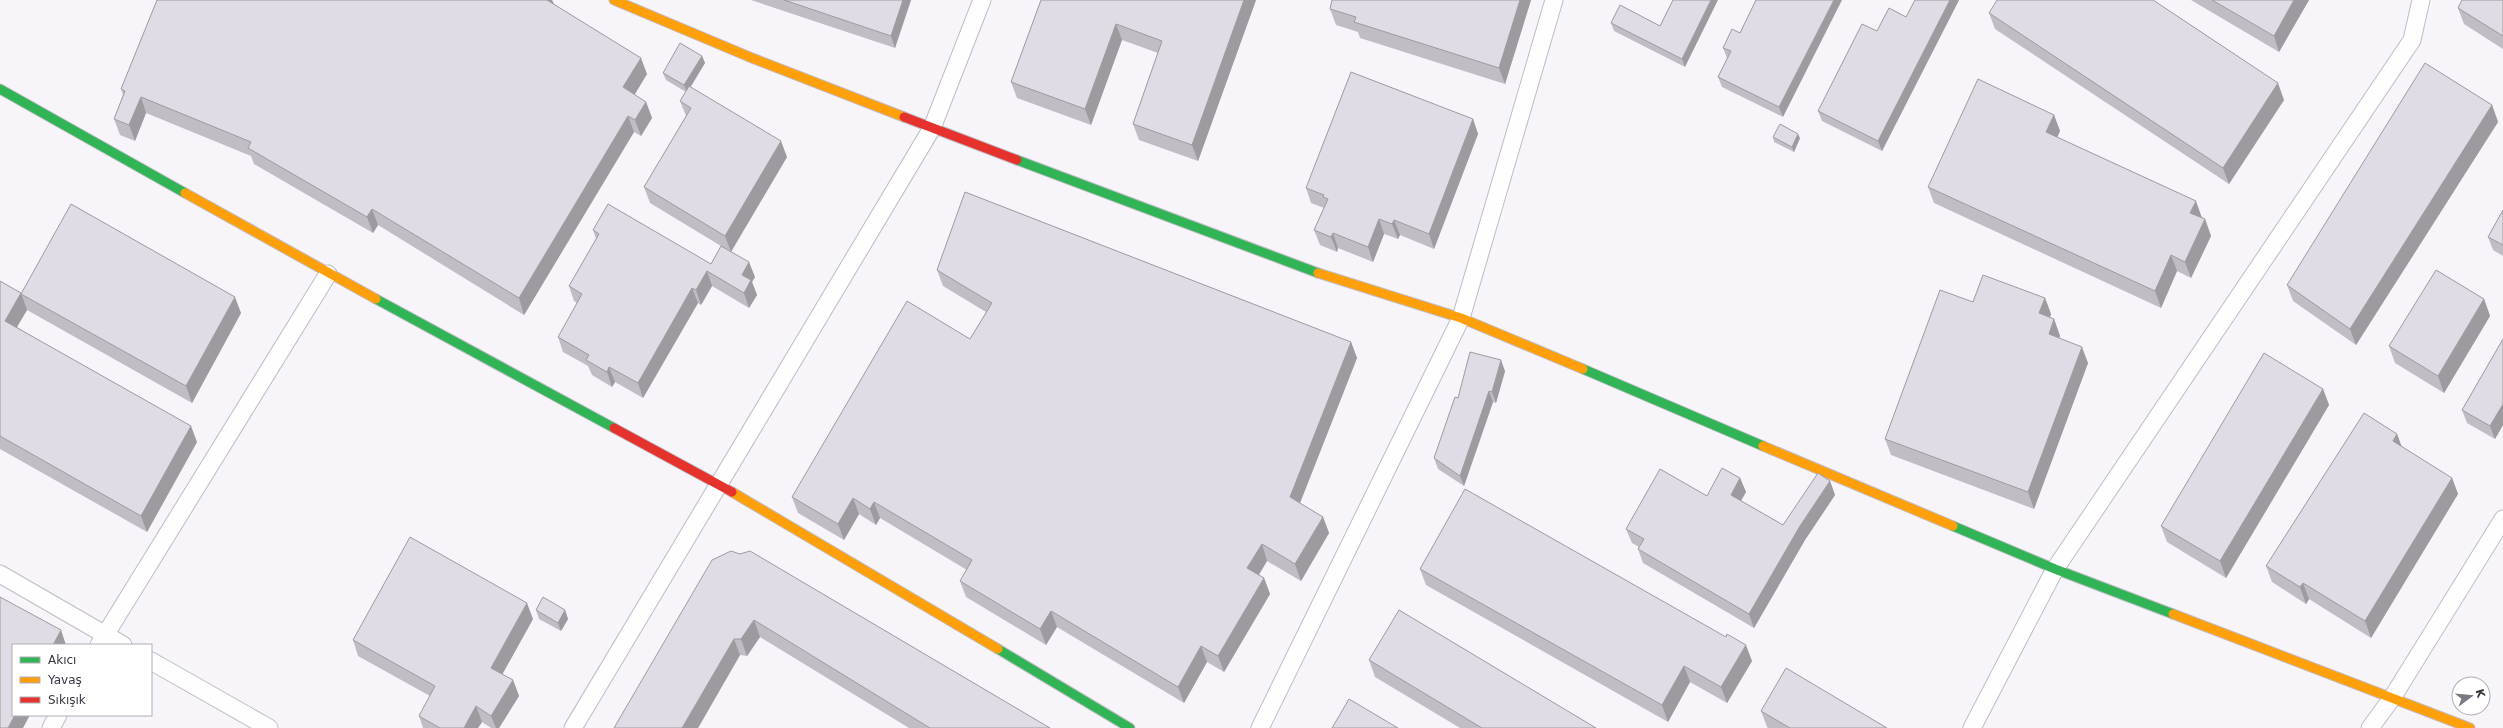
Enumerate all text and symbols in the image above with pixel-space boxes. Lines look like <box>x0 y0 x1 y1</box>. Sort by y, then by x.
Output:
legend <box>12 644 152 716</box>
text: Akıcı <box>48 653 76 667</box>
text: Yavaş <box>47 673 82 687</box>
north arrow <box>2451 676 2491 716</box>
text: K <box>2473 687 2488 700</box>
text: Sıkışık <box>48 693 86 707</box>

